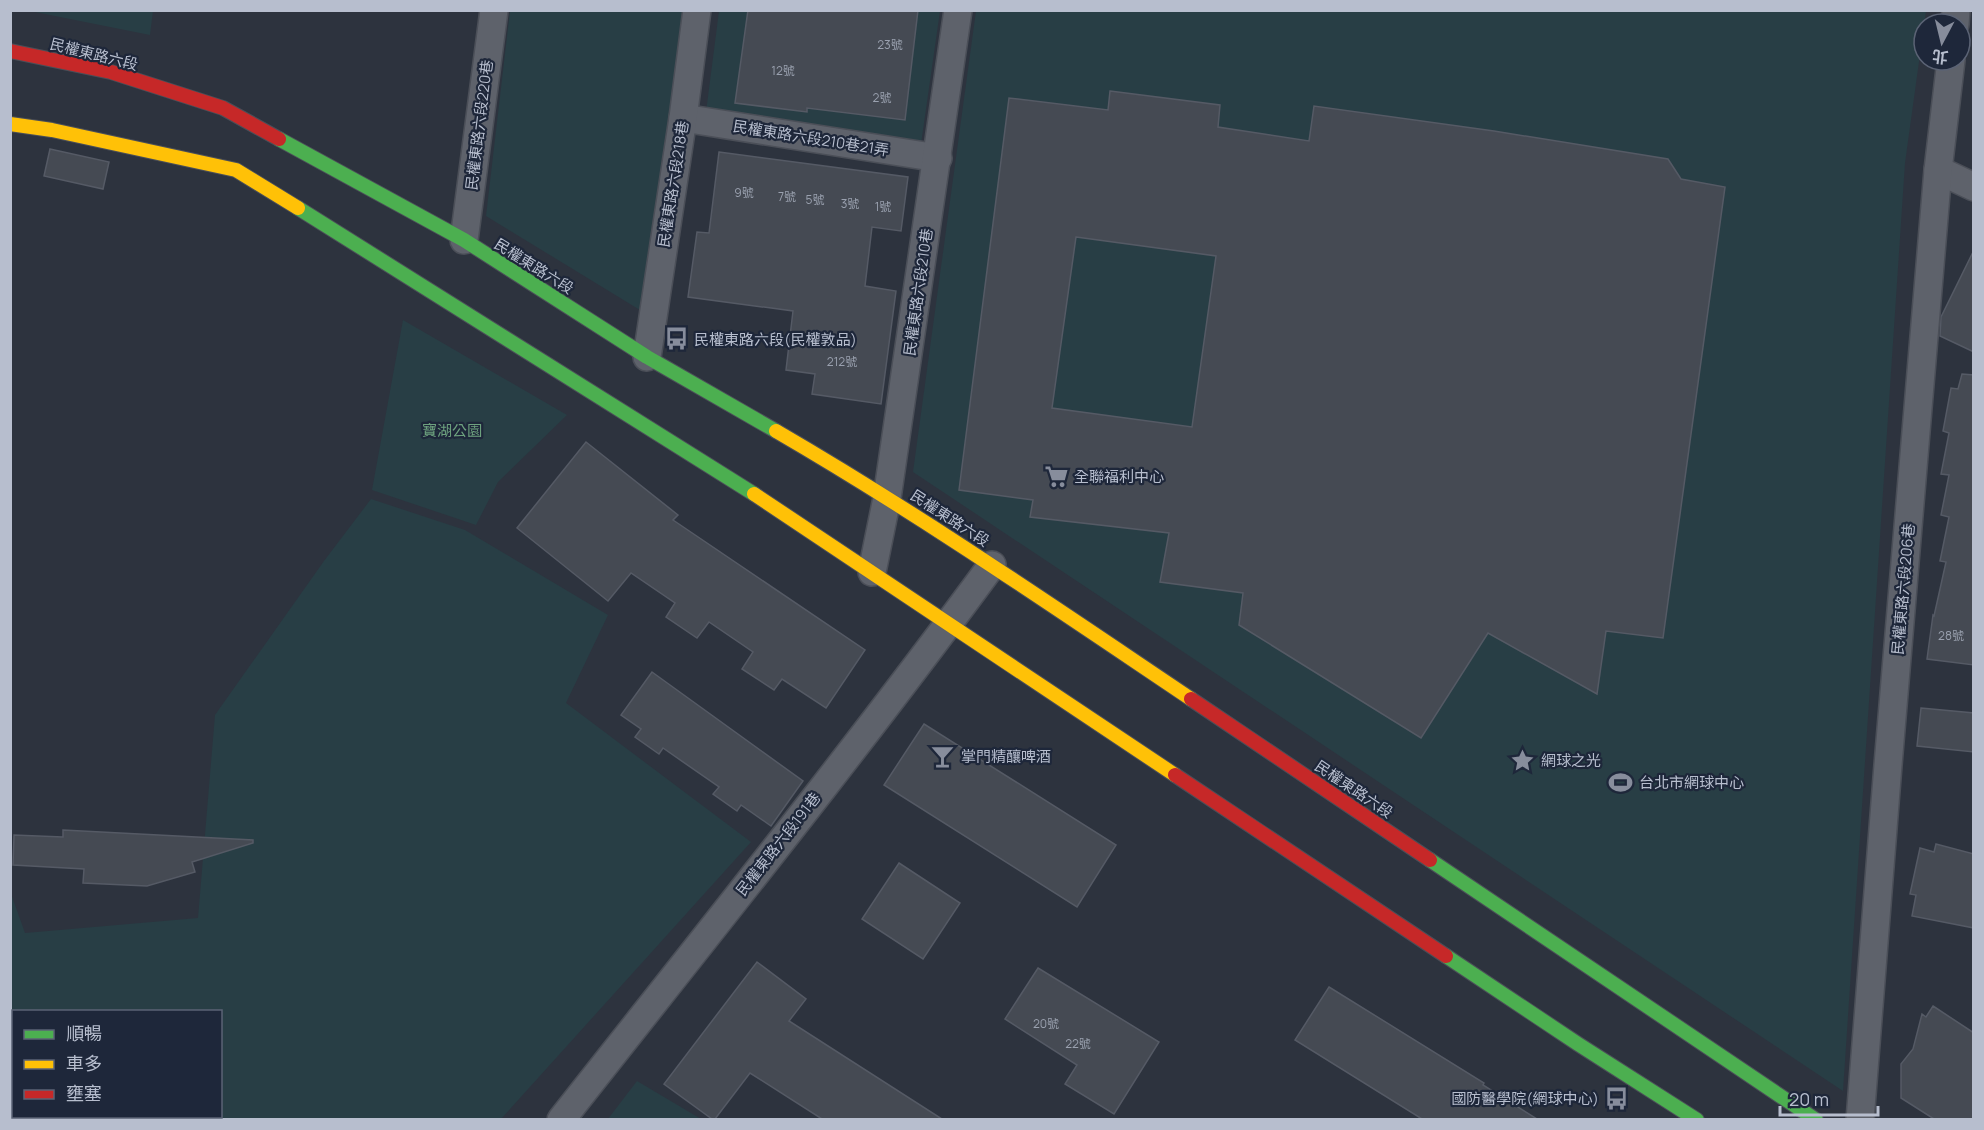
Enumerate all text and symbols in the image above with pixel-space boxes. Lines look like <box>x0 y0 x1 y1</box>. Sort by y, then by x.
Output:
north arrow <box>1912 12 1972 72</box>
street label: 民權東路六段 <box>48 33 140 75</box>
house number: 23號 <box>877 36 903 53</box>
text: 北 <box>1931 45 1949 69</box>
street label: 民權東路六段220巷 <box>461 59 497 191</box>
house number: 12號 <box>771 62 795 79</box>
house number: 2號 <box>873 89 891 106</box>
street label: 民權東路六段210巷21弄 <box>731 115 891 161</box>
street label: 民權東路六段218巷 <box>653 119 693 249</box>
house number: 9號 <box>734 184 754 201</box>
house number: 7號 <box>778 188 796 205</box>
house number: 5號 <box>806 191 824 208</box>
house number: 3號 <box>841 195 859 212</box>
house number: 1號 <box>875 198 891 215</box>
street label: 民權東路六段210巷 <box>899 227 937 357</box>
street label: 民權東路六段 <box>490 233 578 299</box>
bus stop icon: 民權東路六段(民權敦品) <box>663 326 689 352</box>
place label: 民權東路六段(民權敦品) <box>694 329 857 350</box>
house number: 212號 <box>827 353 857 370</box>
park label: 寶湖公園 <box>422 420 482 441</box>
supermarket icon: 全聯福利中心 <box>1043 463 1069 489</box>
place label: 全聯福利中心 <box>1074 466 1164 487</box>
street label: 民權東路六段 <box>907 485 993 551</box>
street label: 民權東路六段206巷 <box>1887 522 1919 656</box>
house number: 28號 <box>1938 627 1964 644</box>
bar icon: 掌門精釀啤酒 <box>930 743 956 769</box>
place label: 掌門精釀啤酒 <box>961 746 1051 767</box>
place icon: 網球之光 <box>1510 747 1536 773</box>
place label: 網球之光 <box>1541 750 1601 771</box>
street label: 民權東路六段 <box>1311 755 1397 823</box>
sports icon: 台北市網球中心 <box>1608 769 1634 795</box>
place label: 台北市網球中心 <box>1639 772 1744 793</box>
street label: 民權東路六段191巷 <box>731 788 825 900</box>
legend <box>12 1010 222 1118</box>
house number: 20號 <box>1033 1015 1059 1032</box>
text: 順暢 <box>66 1021 102 1045</box>
house number: 22號 <box>1065 1035 1091 1052</box>
text: 車多 <box>66 1051 102 1075</box>
scale bar <box>1780 1079 1878 1117</box>
text: 壅塞 <box>66 1081 102 1105</box>
bus stop icon: 國防醫學院(網球中心) <box>1604 1085 1630 1111</box>
text: 20 m <box>1789 1087 1829 1111</box>
place label: 國防醫學院(網球中心) <box>1451 1088 1599 1109</box>

